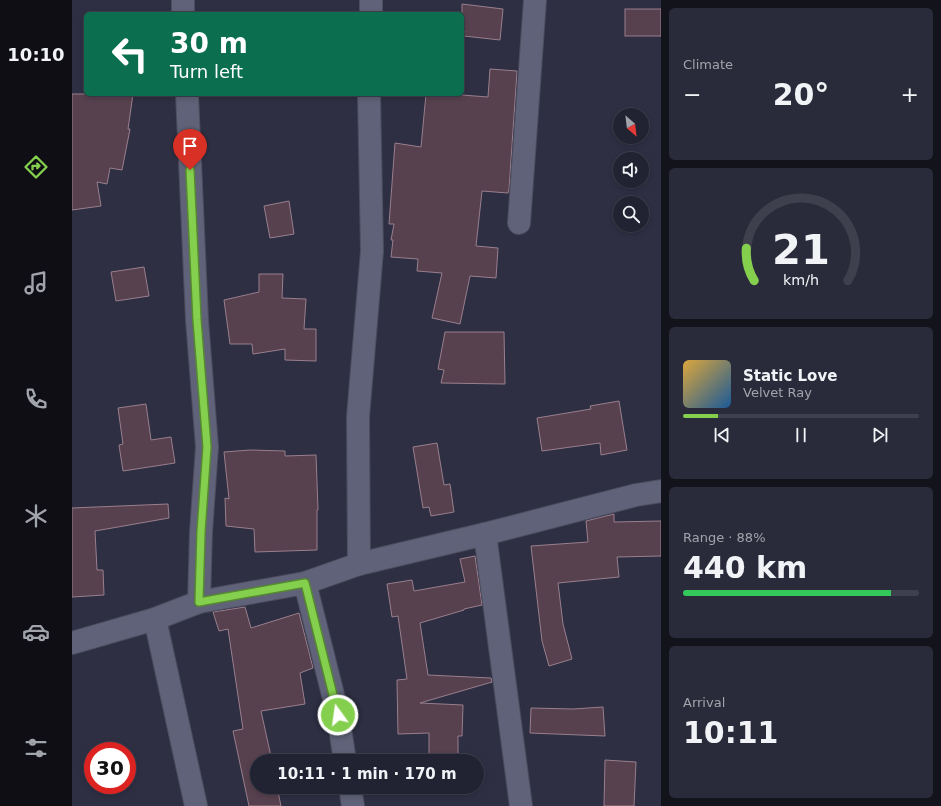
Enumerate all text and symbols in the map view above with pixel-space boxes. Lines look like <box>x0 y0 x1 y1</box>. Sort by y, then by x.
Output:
text: 30 m <box>170 27 248 60</box>
icon: left <box>104 28 156 80</box>
text: 10:10 <box>7 44 65 65</box>
text: Climate <box>683 57 733 72</box>
text: Turn left <box>170 61 243 82</box>
text: 20° <box>773 77 829 112</box>
text: − <box>683 82 701 107</box>
text: + <box>901 82 919 107</box>
north arrow <box>613 108 649 144</box>
map controls <box>613 108 649 232</box>
pin <box>173 129 207 170</box>
icon: arrive <box>179 135 201 157</box>
button: sound <box>613 152 649 188</box>
icon: directions <box>22 153 50 181</box>
button: search <box>613 196 649 232</box>
text: 21 <box>772 225 830 274</box>
icon: music <box>22 269 50 297</box>
text: km/h <box>783 272 819 288</box>
text: Static Love <box>743 367 837 385</box>
icon: phone <box>22 385 50 413</box>
text: Velvet Ray <box>743 385 812 400</box>
icon: previous <box>711 424 733 446</box>
icon: pause <box>790 424 812 446</box>
icon: next <box>869 424 891 446</box>
icon: climate <box>22 502 50 530</box>
text: Range · 88% <box>683 530 766 545</box>
text: 440 km <box>683 550 807 585</box>
icon: car <box>22 618 50 646</box>
position arrow <box>317 694 359 736</box>
text: Arrival <box>683 695 725 710</box>
text: 10:11 <box>683 715 779 750</box>
icon: filters <box>22 734 50 762</box>
speed limit sign: 30 <box>84 742 136 794</box>
text: 10:11 · 1 min · 170 m <box>277 765 457 783</box>

